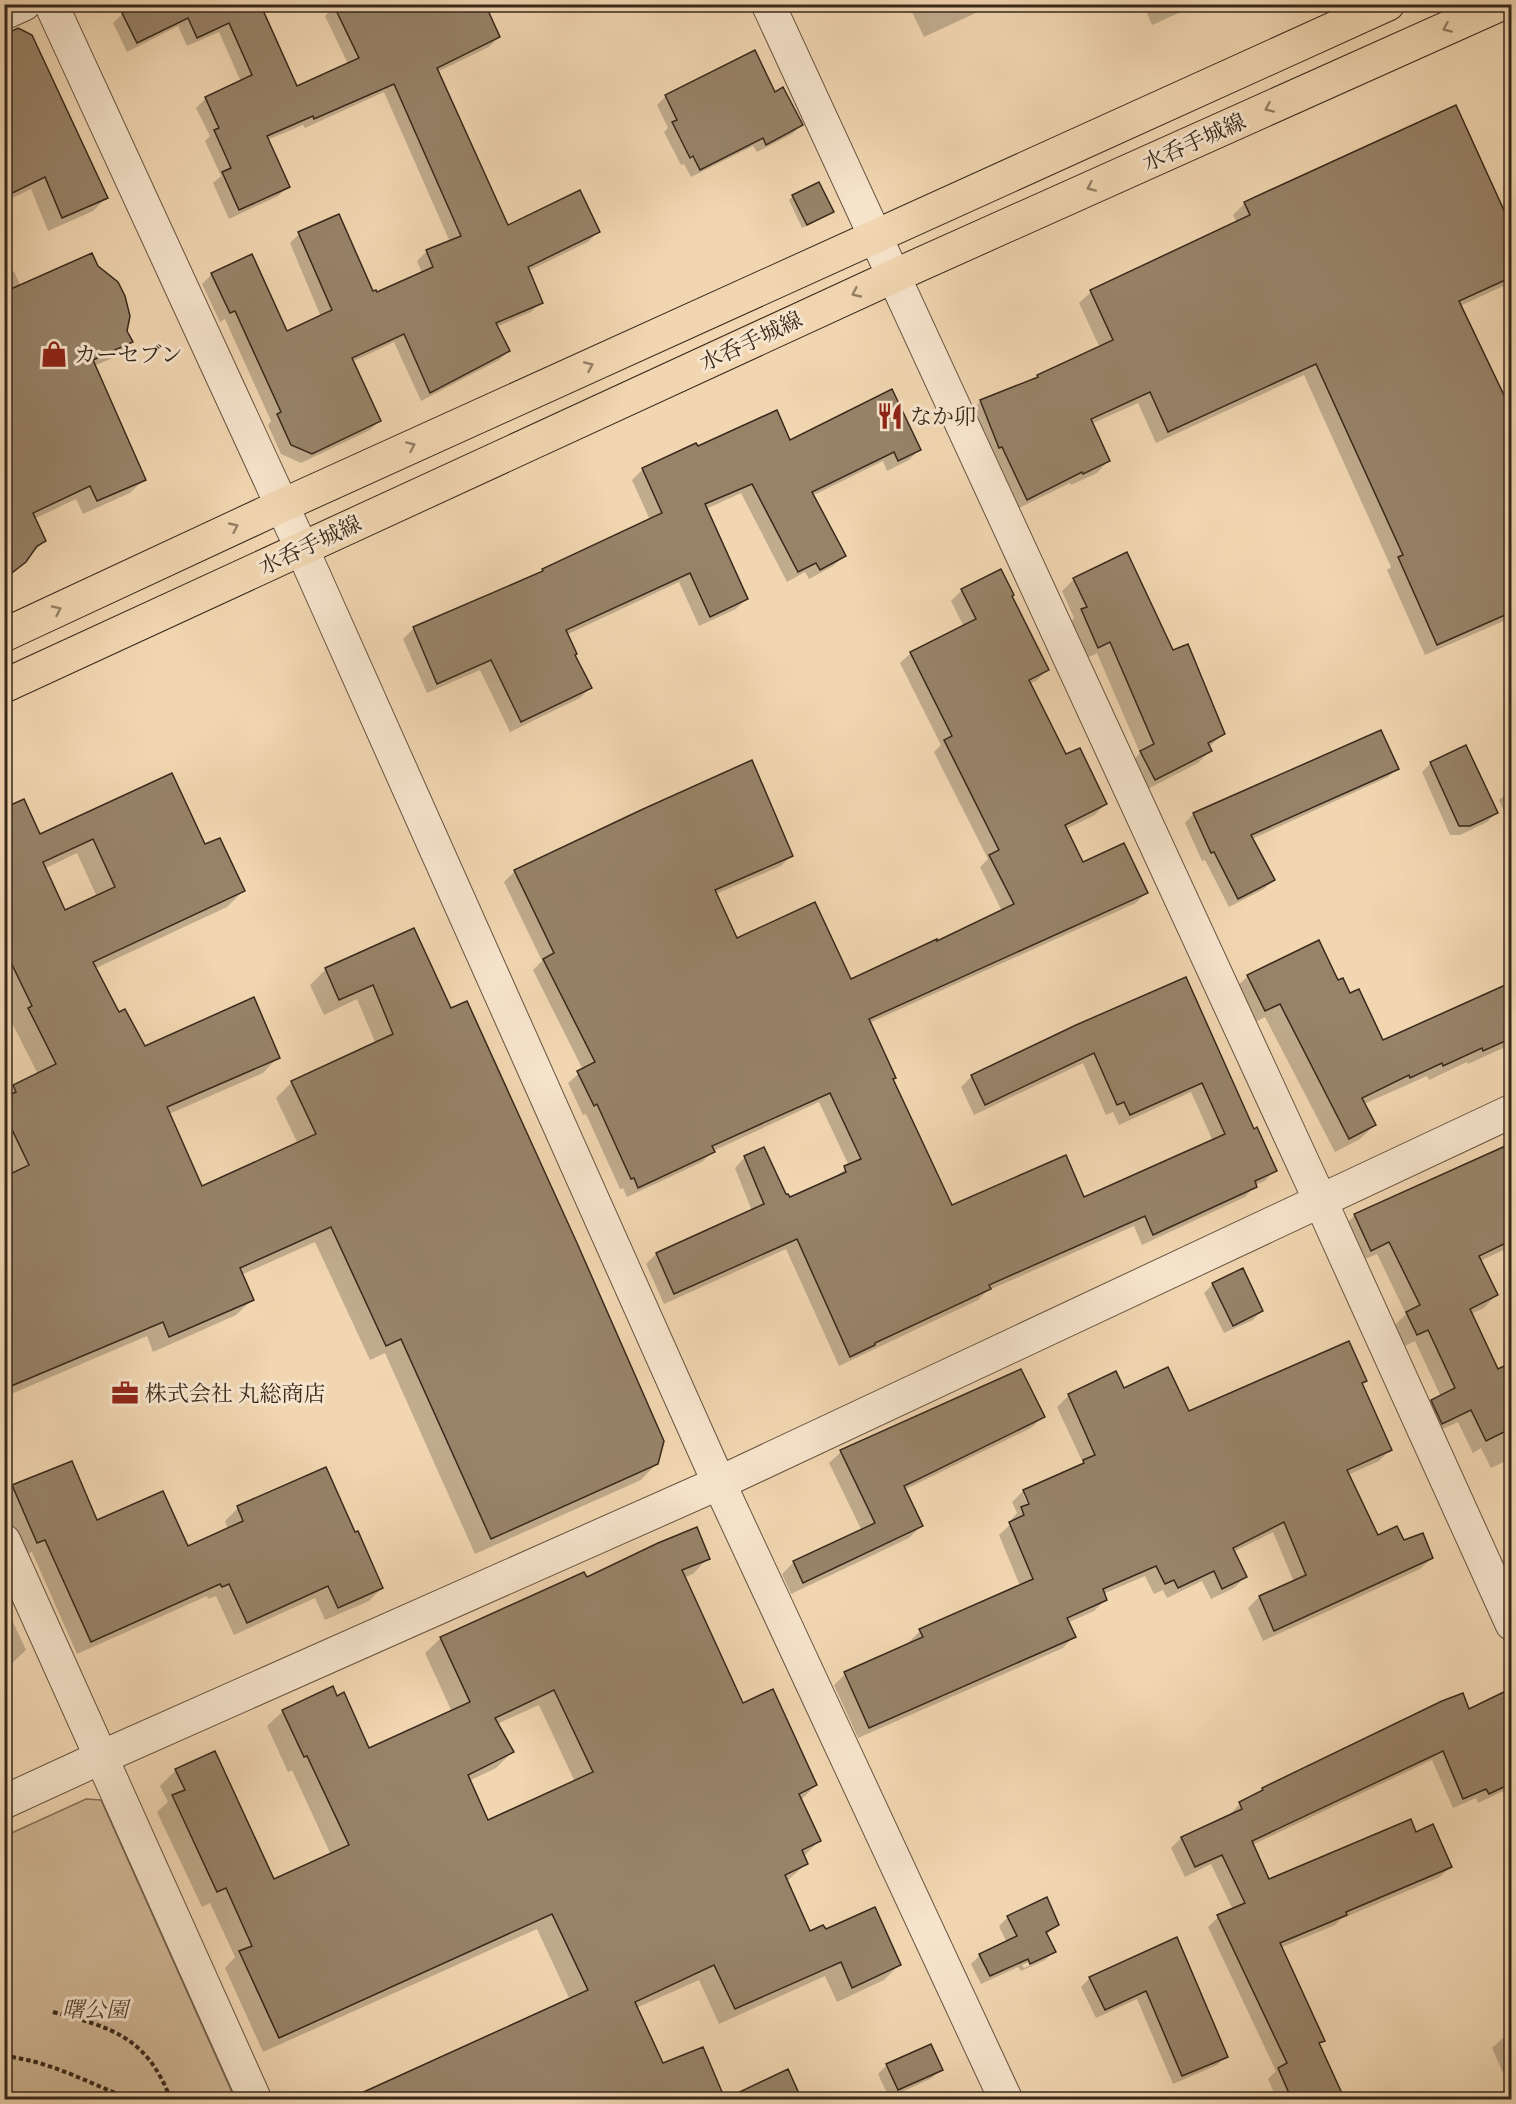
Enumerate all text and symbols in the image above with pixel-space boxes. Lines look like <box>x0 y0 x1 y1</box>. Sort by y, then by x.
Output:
one-way arrow <box>1443 21 1454 33</box>
one-way arrow <box>1265 101 1276 113</box>
street label: 水呑手城線 <box>1138 106 1250 178</box>
one-way arrow <box>1087 180 1098 192</box>
one-way arrow <box>851 286 862 298</box>
street label: 水呑手城線 <box>695 305 807 377</box>
shop icon: カーセブン <box>39 339 69 369</box>
place label: カーセブン <box>74 340 183 369</box>
one-way arrow <box>582 361 593 373</box>
restaurant icon: なか卯 <box>875 401 905 431</box>
place label: なか卯 <box>910 402 976 431</box>
one-way arrow <box>405 442 416 454</box>
street label: 水呑手城線 <box>254 509 366 581</box>
one-way arrow <box>227 523 238 535</box>
one-way arrow <box>51 606 62 618</box>
office icon: 株式会社 丸総商店 <box>110 1378 140 1408</box>
place label: 株式会社 丸総商店 <box>145 1379 325 1408</box>
park label: 曙公園 <box>62 1995 131 2024</box>

